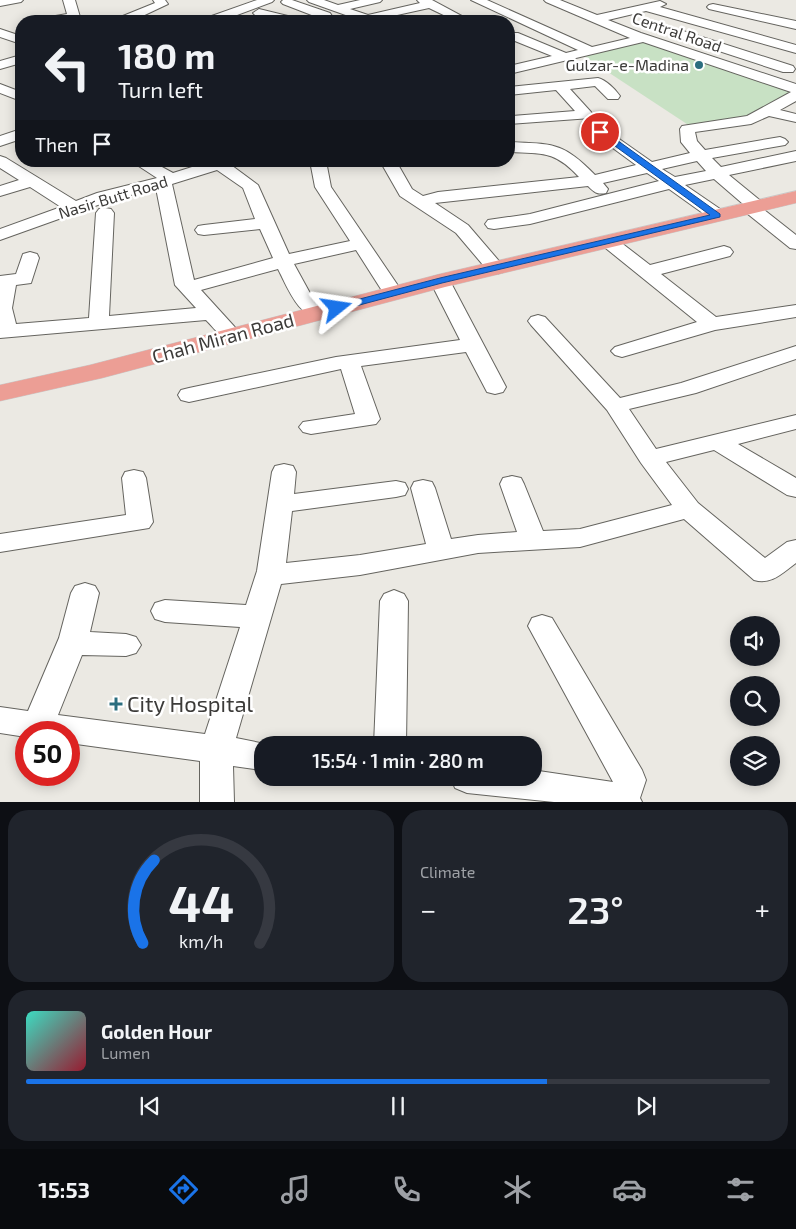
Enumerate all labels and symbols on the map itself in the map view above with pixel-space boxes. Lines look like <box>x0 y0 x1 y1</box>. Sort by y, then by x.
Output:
street label: Central Road <box>630 7 724 56</box>
place label: Gulzar-e-Madina <box>565 55 689 74</box>
marker: Gulzar-e-Madina <box>693 59 705 71</box>
pin <box>579 111 621 153</box>
street label: Nasir Butt Road <box>56 171 170 222</box>
position arrow <box>310 281 362 333</box>
street label: Chah Miran Road <box>149 308 296 368</box>
place label: City Hospital <box>127 690 253 716</box>
marker: City Hospital <box>109 697 123 711</box>
speed limit sign: 50 <box>15 721 80 786</box>

